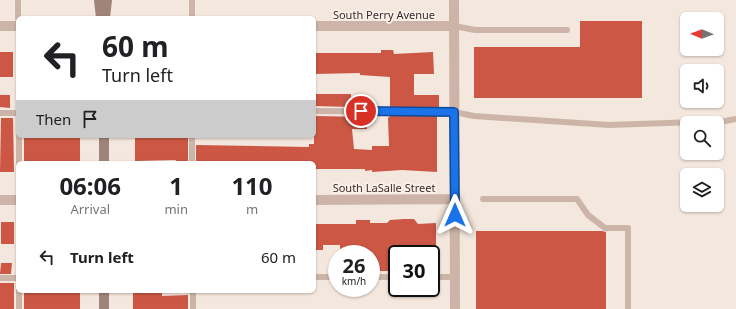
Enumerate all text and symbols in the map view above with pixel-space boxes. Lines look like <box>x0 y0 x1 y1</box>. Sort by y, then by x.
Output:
street label: South Perry Avenue <box>333 7 435 22</box>
north arrow <box>680 12 724 56</box>
map controls <box>680 12 724 212</box>
text: 60 m <box>102 27 169 65</box>
icon: left <box>36 32 88 84</box>
text: Turn left <box>102 63 173 87</box>
button: sound <box>680 64 724 108</box>
pin <box>344 94 378 128</box>
icon: arrive <box>350 100 372 122</box>
icon: arrive <box>79 108 101 130</box>
text: Then <box>36 109 71 129</box>
button: search <box>680 116 724 160</box>
button: layers <box>680 168 724 212</box>
text: 06:06 <box>59 169 121 202</box>
text: 1 <box>169 169 183 202</box>
text: 110 <box>231 169 273 202</box>
street label: South LaSalle Street <box>333 180 435 195</box>
position arrow <box>434 194 476 236</box>
text: Arrival <box>70 200 110 218</box>
text: min <box>164 200 188 218</box>
text: m <box>246 200 258 218</box>
speed limit sign: 30 <box>388 245 440 297</box>
icon: left <box>36 246 58 268</box>
text: Turn left <box>70 247 134 267</box>
text: 60 m <box>261 247 296 267</box>
text: 26 <box>343 252 365 279</box>
text: km/h <box>342 274 366 288</box>

